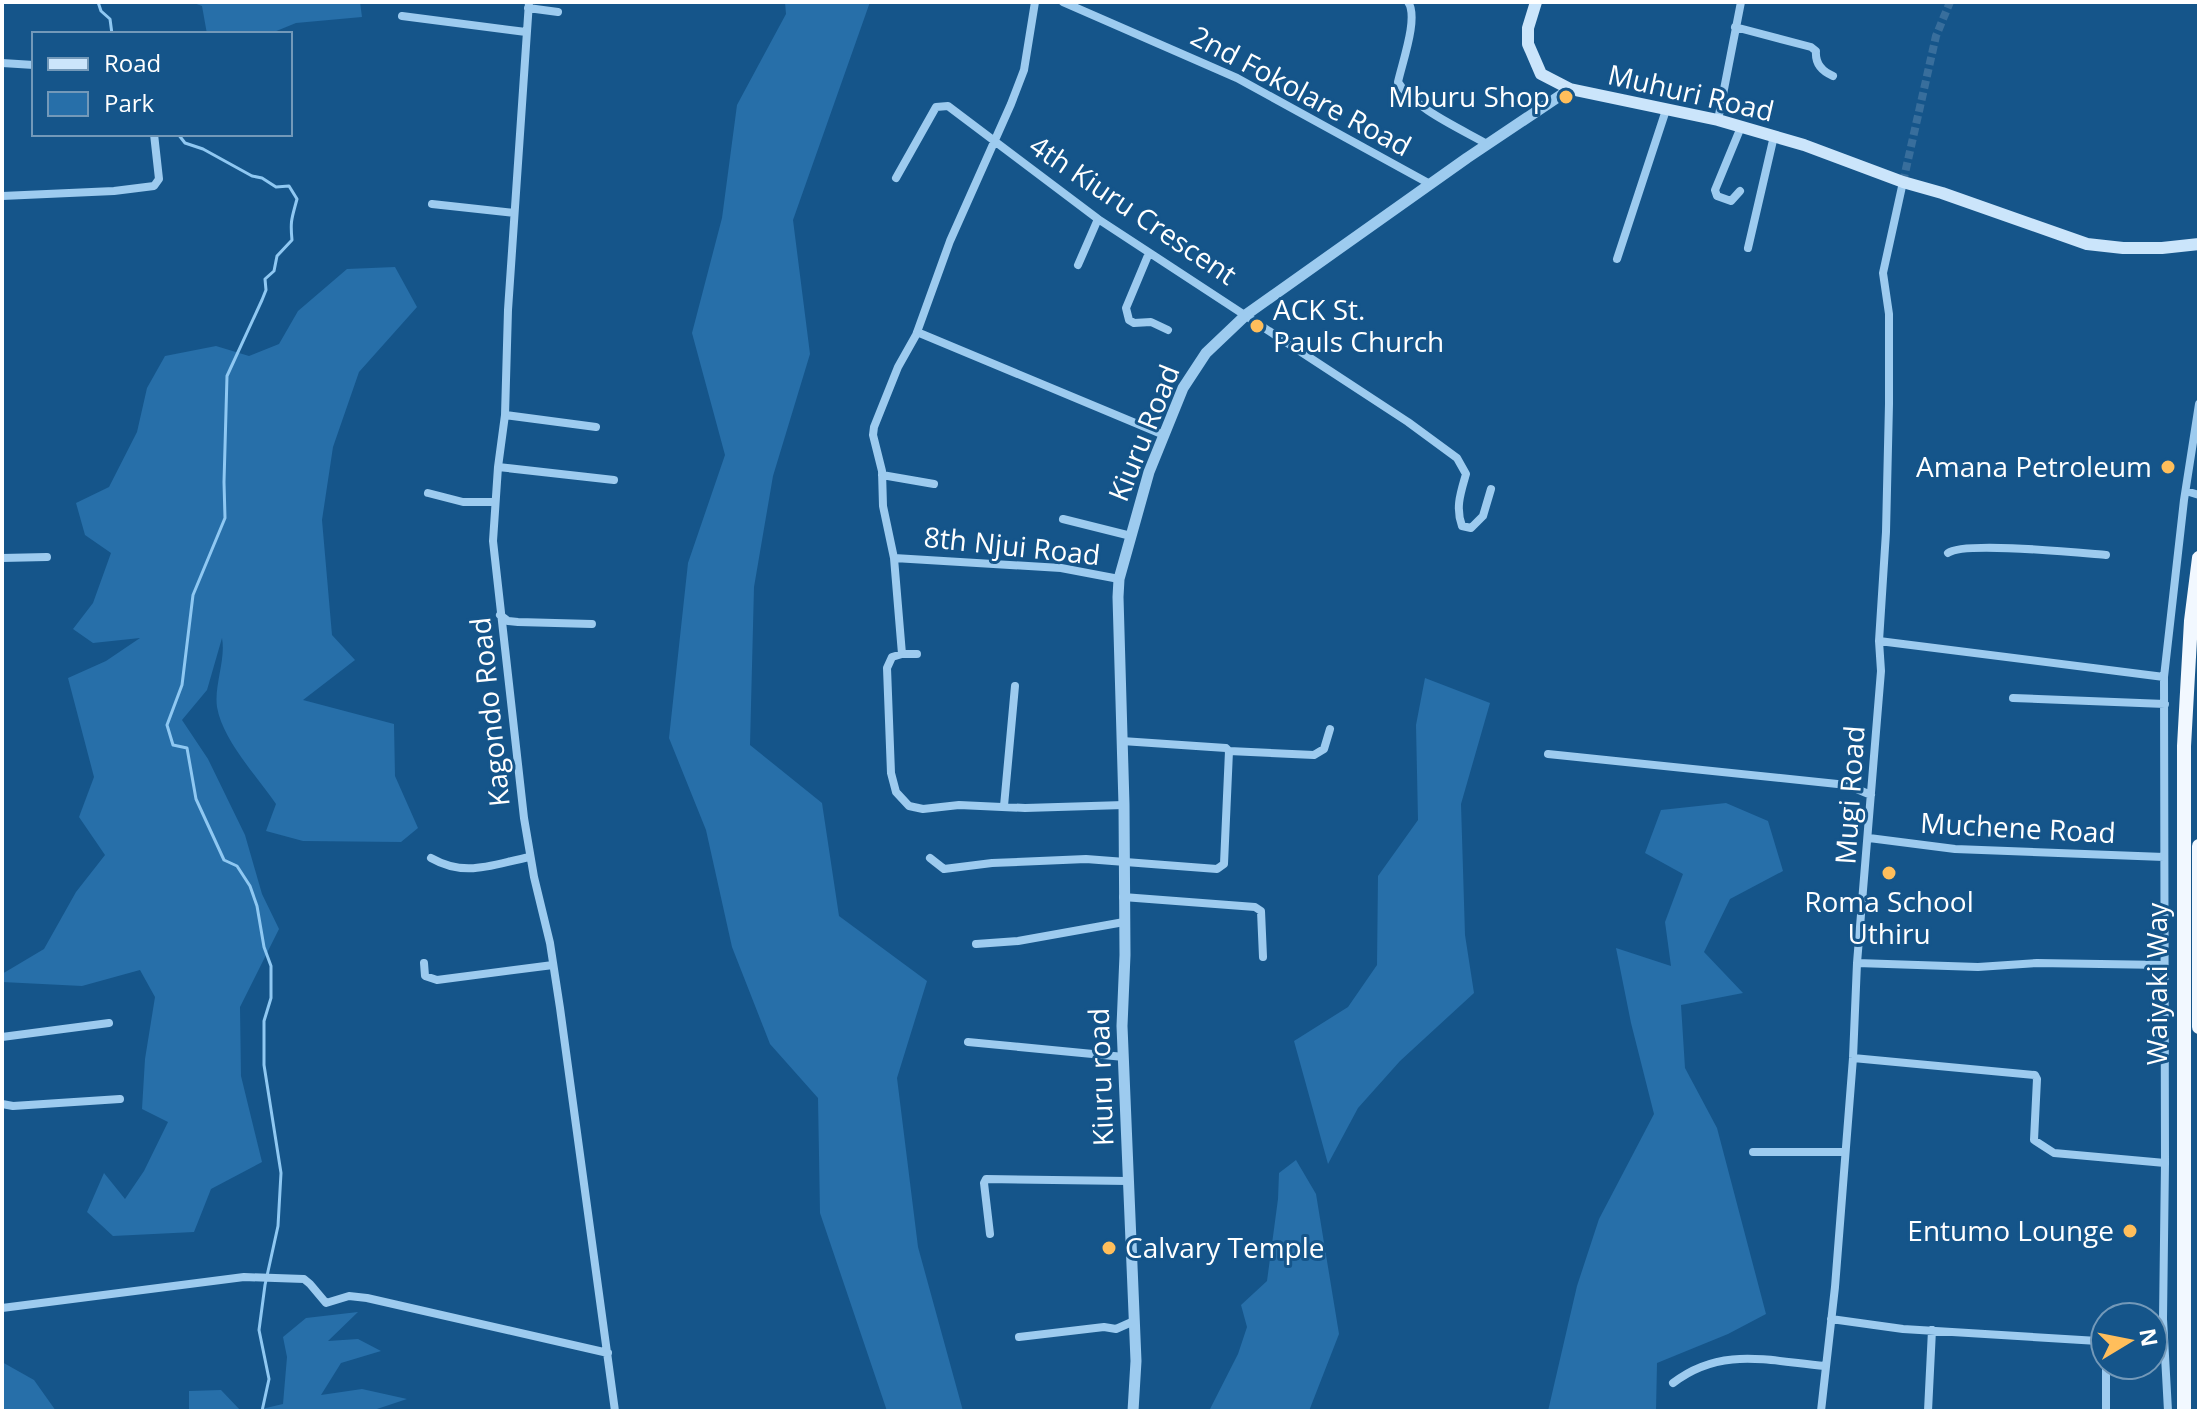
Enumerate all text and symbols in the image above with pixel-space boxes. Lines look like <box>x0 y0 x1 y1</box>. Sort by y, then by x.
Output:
street label: 2nd Fokolare Road <box>1185 16 1418 164</box>
legend <box>32 32 292 136</box>
text: Road <box>104 46 161 79</box>
street label: Muhuri Road <box>1604 54 1778 130</box>
place label: Mburu Shop <box>1388 77 1550 115</box>
text: Park <box>104 86 155 119</box>
marker: Mburu Shop <box>1557 88 1575 106</box>
street label: 4th Kiuru Crescent <box>1023 126 1245 293</box>
place label: ACK St. Pauls Church <box>1273 290 1444 360</box>
marker: ACK St. Pauls Church <box>1248 317 1266 335</box>
street label: Kiuru Road <box>1098 359 1188 507</box>
place label: Amana Petroleum <box>1916 447 2152 485</box>
marker: Amana Petroleum <box>2159 458 2177 476</box>
street label: 8th Njui Road <box>922 517 1102 573</box>
street label: Kagondo Road <box>460 616 518 809</box>
street label: Mugi Road <box>1825 724 1873 865</box>
street label: Muchene Road <box>1919 803 2117 851</box>
marker: Roma School Uthiru <box>1880 864 1898 882</box>
place label: Roma School Uthiru <box>1804 882 1974 952</box>
street label: Waiyaki Way <box>2137 902 2175 1065</box>
street label: Kiuru road <box>1079 1007 1121 1147</box>
place label: Entumo Lounge <box>1907 1211 2114 1249</box>
marker: Entumo Lounge <box>2121 1222 2139 1240</box>
place label: Calvary Temple <box>1125 1228 1325 1266</box>
marker: Calvary Temple <box>1100 1239 1118 1257</box>
north arrow <box>2089 1301 2169 1381</box>
text: N <box>2133 1326 2166 1349</box>

